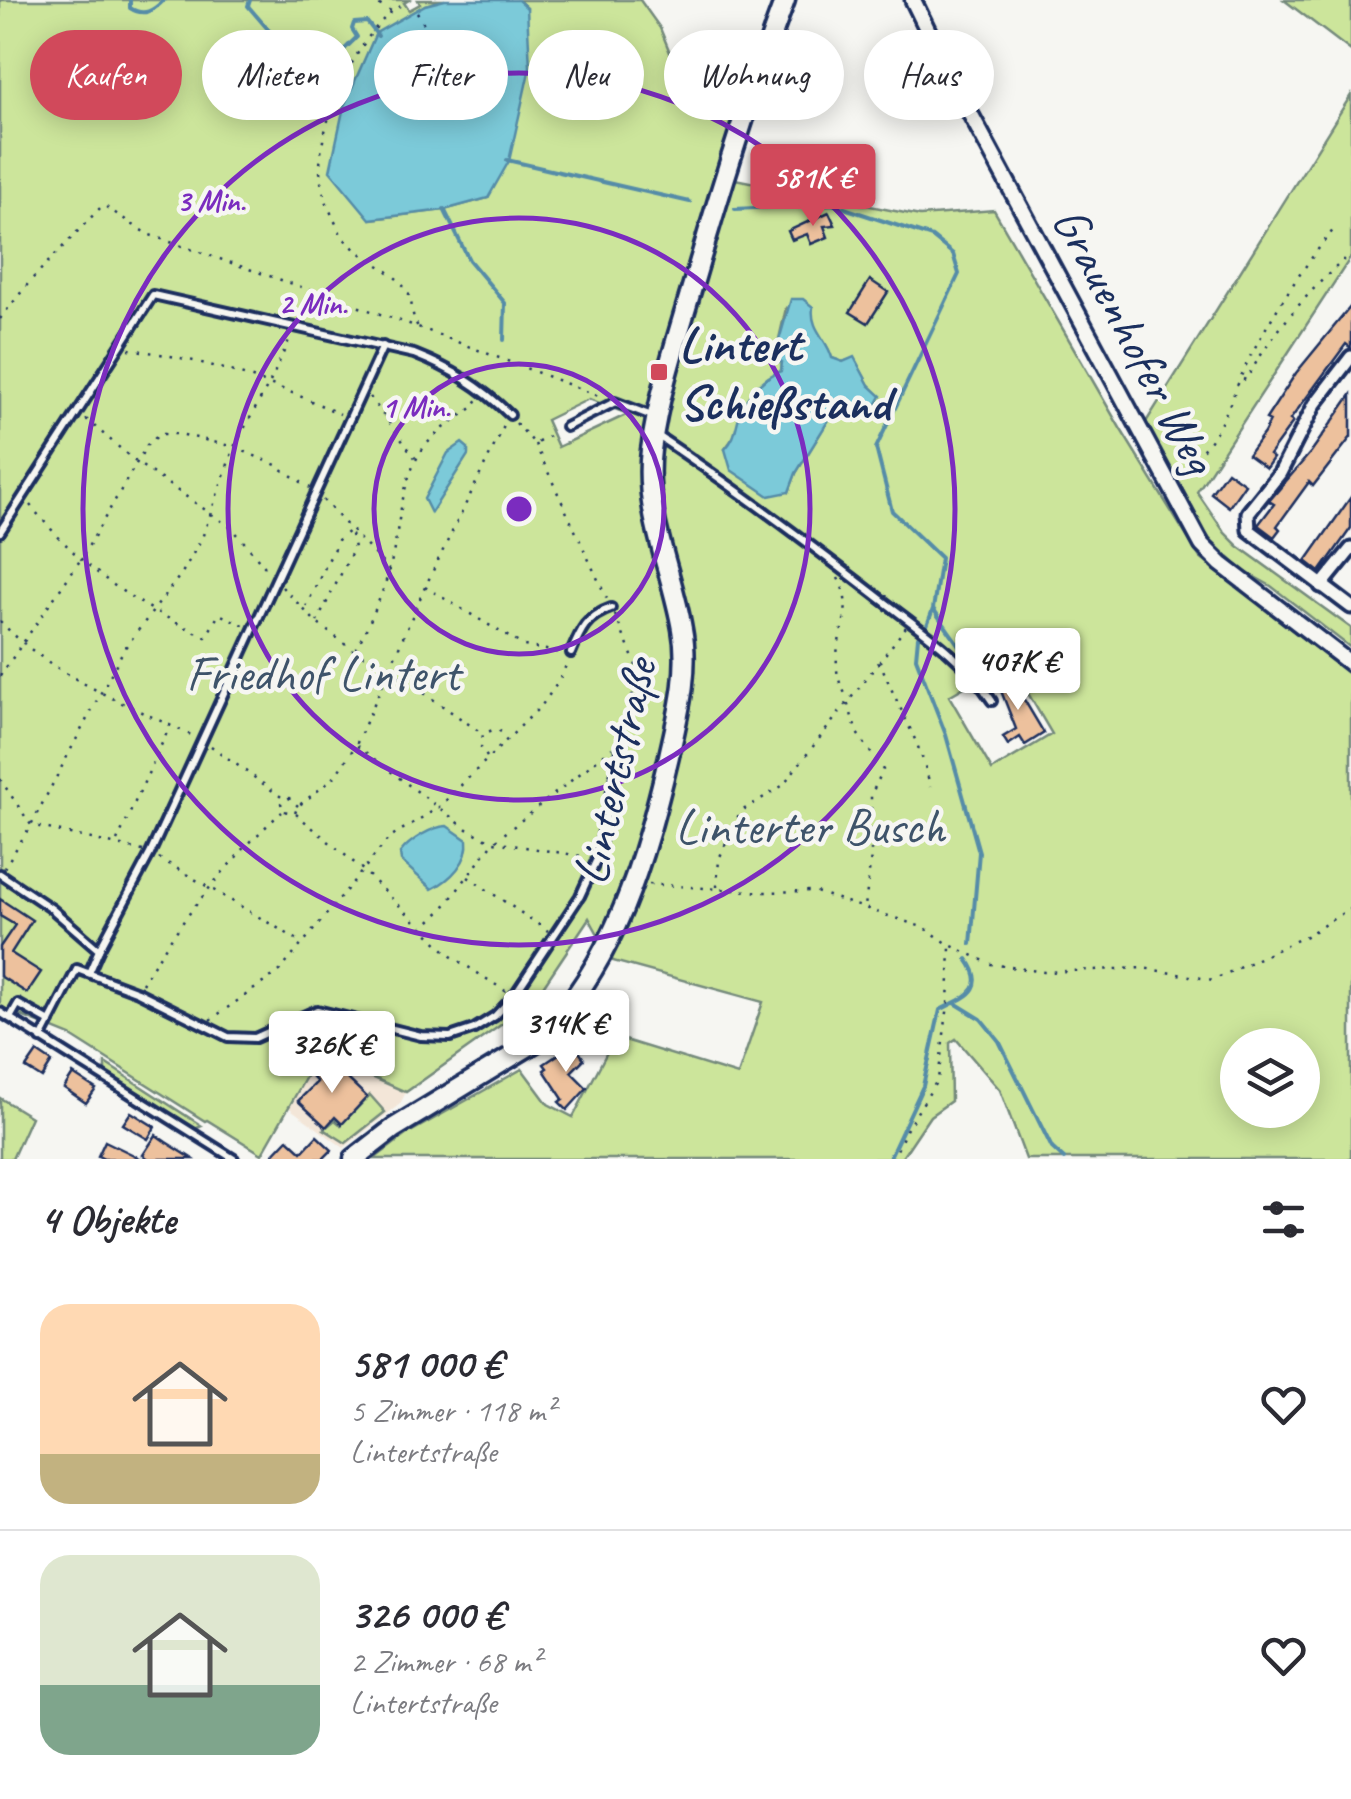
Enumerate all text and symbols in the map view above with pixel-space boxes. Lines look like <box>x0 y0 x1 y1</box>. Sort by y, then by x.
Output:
chip: Kaufen <box>30 30 182 120</box>
chip: Mieten <box>202 30 354 120</box>
chip: Filter <box>374 30 508 120</box>
chip: Neu <box>528 30 644 120</box>
chip: Wohnung <box>664 30 844 120</box>
chip: Haus <box>864 30 994 120</box>
pin: 581K € <box>732 144 894 229</box>
text: 581K € <box>772 156 854 197</box>
text: 3 Min. <box>177 182 246 220</box>
street label: Grauenhofer Weg <box>1038 196 1233 486</box>
text: 2 Min. <box>279 285 348 323</box>
place label: Lintert Schießstand <box>679 313 898 434</box>
marker: Lintert Schießstand <box>648 361 670 383</box>
text: 1 Min. <box>382 388 451 426</box>
centre of rings <box>501 491 537 527</box>
pin: 407K € <box>937 628 1099 713</box>
text: 407K € <box>977 640 1059 681</box>
park label: Friedhof Lintert <box>186 642 464 705</box>
street label: Lintertstraße <box>558 649 672 890</box>
park label: Linterter Busch <box>675 795 947 858</box>
pin: 314K € <box>485 990 647 1075</box>
text: 314K € <box>525 1002 607 1043</box>
pin: 326K € <box>251 1011 413 1096</box>
text: 326K € <box>291 1023 373 1064</box>
map controls <box>1220 1028 1320 1128</box>
button: layers <box>1220 1028 1320 1128</box>
icon: filters <box>1256 1192 1311 1247</box>
text: 4 Objekte <box>40 1193 176 1246</box>
text: 581 000 € <box>350 1337 502 1390</box>
icon: home <box>120 1344 240 1464</box>
icon: heart <box>1256 1377 1311 1432</box>
text: 5 Zimmer · 118 m² <box>350 1390 555 1431</box>
text: Lintertstraße <box>350 1431 497 1472</box>
text: 326 000 € <box>350 1588 504 1641</box>
icon: home <box>120 1595 240 1715</box>
icon: heart <box>1256 1628 1311 1683</box>
text: 2 Zimmer · 68 m² <box>350 1641 540 1682</box>
text: Lintertstraße <box>350 1682 497 1723</box>

